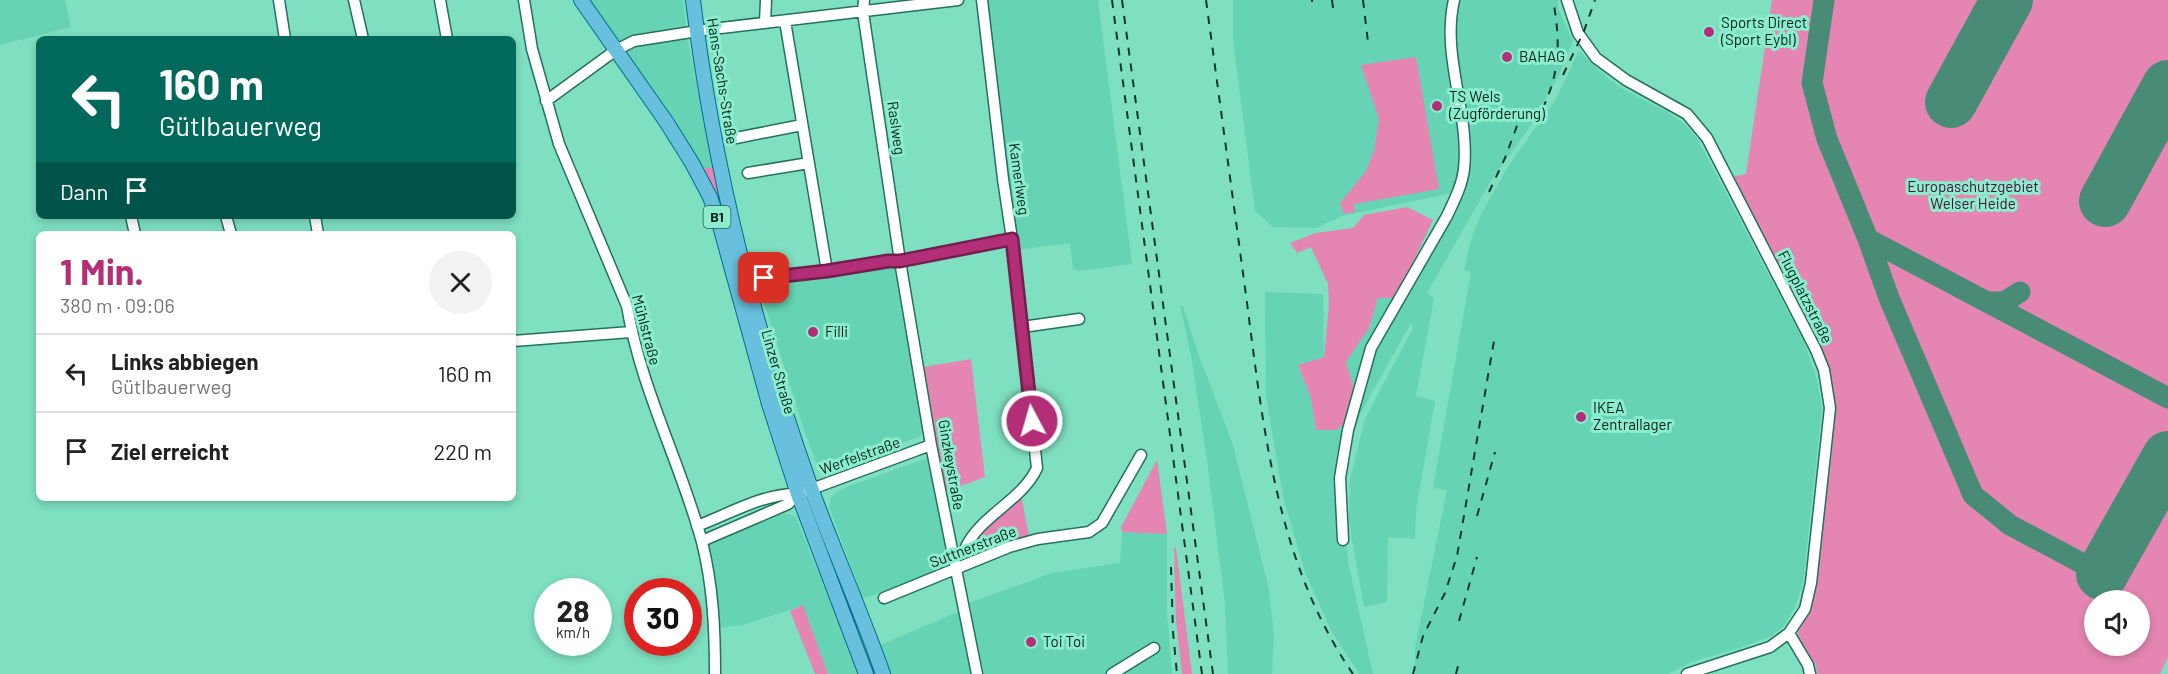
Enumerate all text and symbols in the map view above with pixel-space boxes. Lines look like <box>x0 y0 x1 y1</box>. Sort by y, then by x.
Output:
place label: Sports Direct (Sport Eybl) <box>1720 13 1807 48</box>
street label: Hans-Sachs-Straße <box>704 16 742 145</box>
marker: Sports Direct (Sport Eybl) <box>1702 25 1716 39</box>
place label: BAHAG <box>1519 47 1565 65</box>
marker: BAHAG <box>1500 50 1514 64</box>
text: 160 m <box>159 58 264 108</box>
icon: left <box>60 60 138 138</box>
place label: TS Wels (Zugförderung) <box>1448 87 1545 122</box>
marker: TS Wels (Zugförderung) <box>1430 99 1444 113</box>
street label: Raslweg <box>884 100 910 156</box>
text: Gütlbauerweg <box>159 109 322 141</box>
street label: Kamerlweg <box>1006 142 1034 216</box>
icon: arrive <box>120 174 153 207</box>
park label: Europaschutzgebiet Welser Heide <box>1907 177 2039 212</box>
text: Dann <box>60 178 108 204</box>
road number: B1 <box>704 206 730 228</box>
street label: Flugplatzstraße <box>1775 247 1837 346</box>
text: 1 Min. <box>60 249 144 292</box>
button: close <box>429 251 492 314</box>
pin <box>738 252 789 303</box>
icon: arrive <box>747 261 780 294</box>
street label: Mühlstraße <box>629 292 665 367</box>
text: 380 m · 09:06 <box>60 293 175 317</box>
place label: Filli <box>825 322 848 340</box>
marker: Filli <box>806 325 820 339</box>
street label: Linzer Straße <box>758 327 800 416</box>
text: Links abbiegen <box>111 348 259 374</box>
icon: left <box>60 357 93 390</box>
text: 160 m <box>438 360 492 386</box>
text: Gütlbauerweg <box>111 374 232 398</box>
position arrow <box>1000 389 1064 453</box>
place label: IKEA Zentrallager <box>1593 398 1672 433</box>
marker: IKEA Zentrallager <box>1574 410 1588 424</box>
street label: Ginzkeystraße <box>935 418 969 511</box>
street label: Werfelstraße <box>817 432 902 478</box>
icon: arrive <box>60 435 93 468</box>
text: Ziel erreicht <box>111 438 229 464</box>
text: 220 m <box>433 438 492 464</box>
street label: Suttnerstraße <box>927 521 1018 571</box>
speed limit sign: 30 <box>624 578 702 656</box>
map controls <box>2084 590 2150 656</box>
button: sound <box>2084 590 2150 656</box>
text: 28 <box>556 592 590 628</box>
text: km/h <box>556 623 590 641</box>
place label: Toi Toi <box>1043 632 1085 650</box>
marker: Toi Toi <box>1024 635 1038 649</box>

